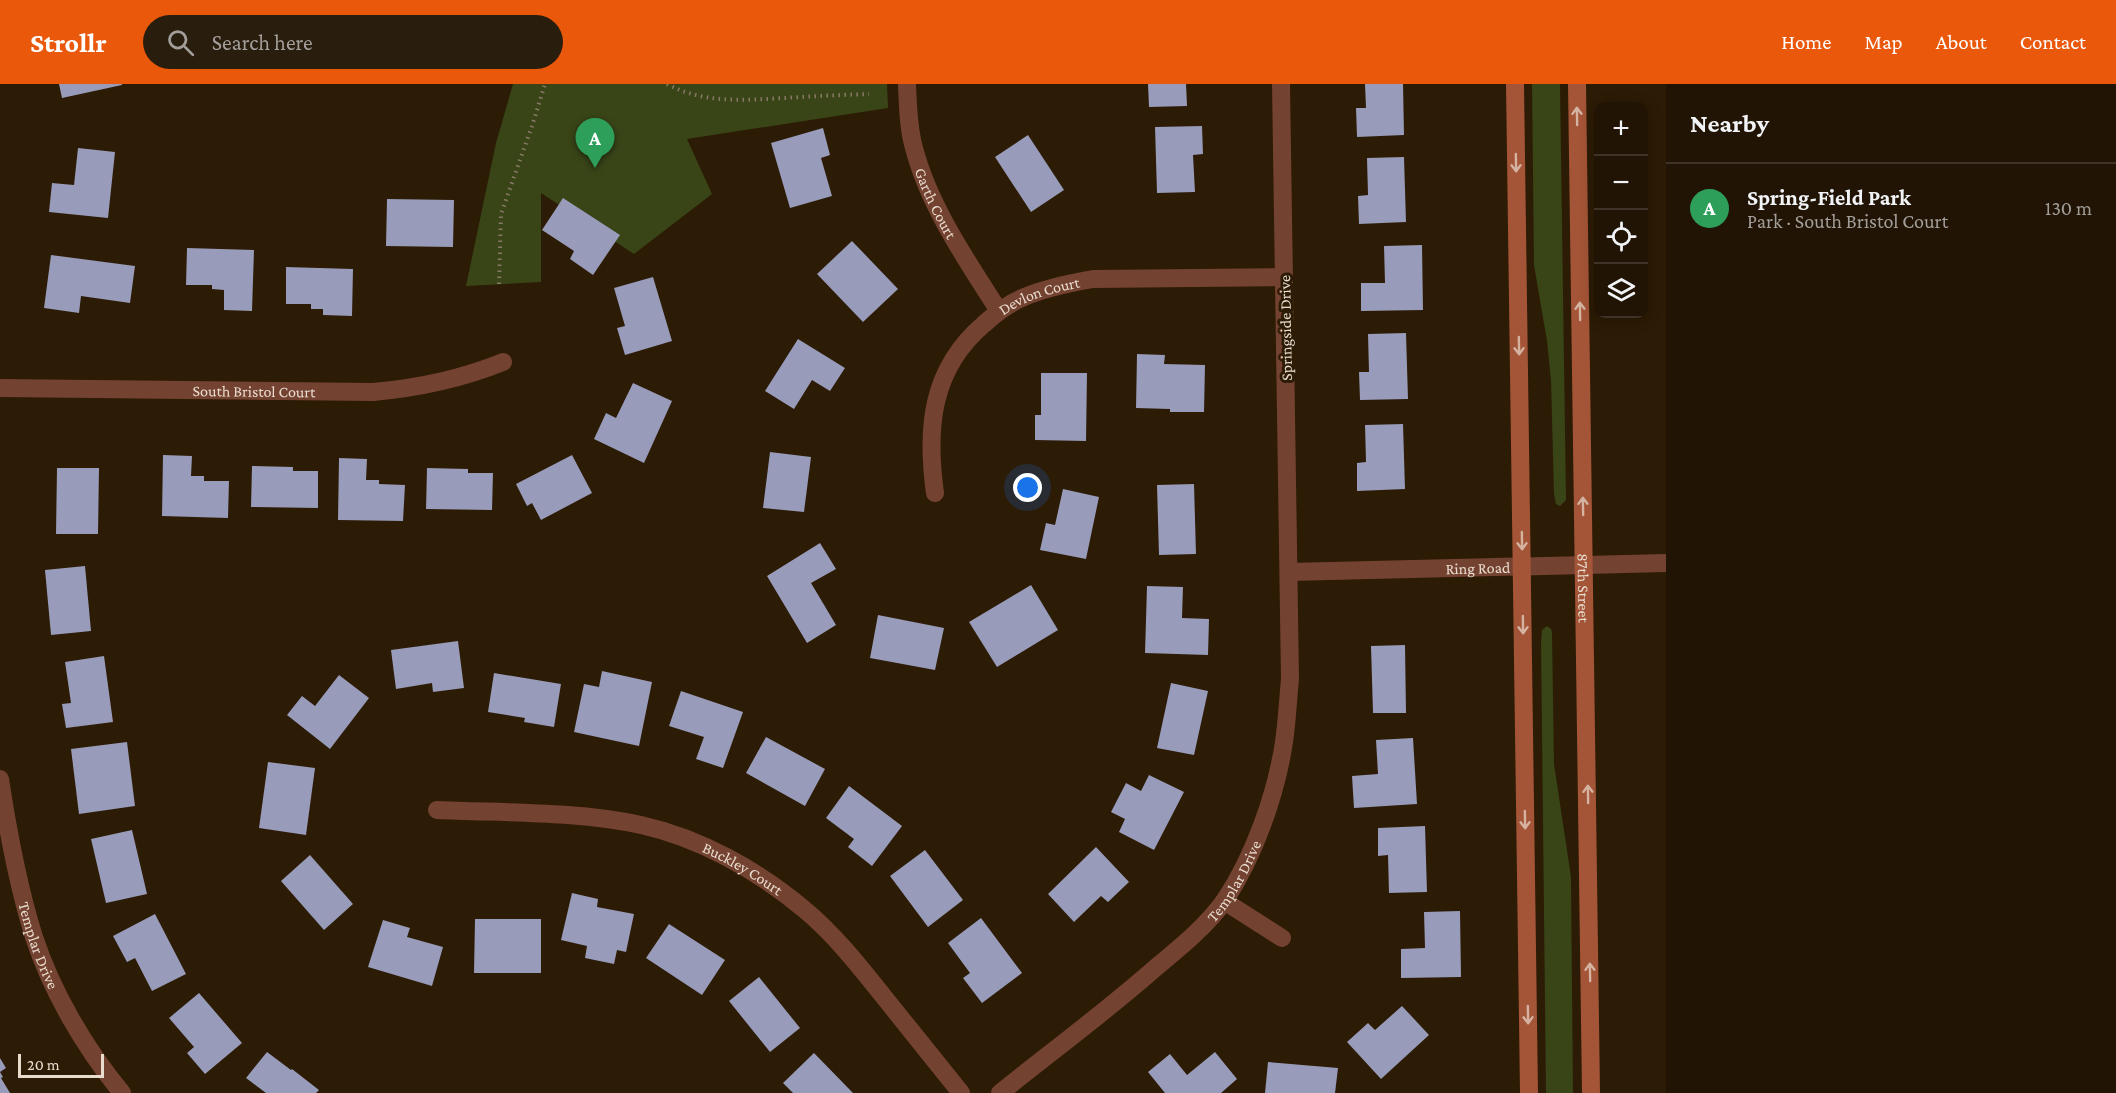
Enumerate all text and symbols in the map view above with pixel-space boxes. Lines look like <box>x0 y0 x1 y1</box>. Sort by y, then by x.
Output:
search box <box>143 15 563 69</box>
icon: search <box>164 26 197 59</box>
text: Strollr <box>30 27 107 58</box>
text: Search here <box>212 30 313 55</box>
text: Home <box>1781 30 1831 54</box>
text: Map <box>1864 30 1903 54</box>
text: About <box>1936 30 1987 54</box>
text: Contact <box>2020 30 2086 54</box>
map controls <box>1594 102 1648 318</box>
button: + <box>1594 102 1648 156</box>
one-way arrow <box>1571 106 1583 126</box>
text: Nearby <box>1690 109 1769 138</box>
pin: A <box>576 118 614 168</box>
one-way arrow <box>1510 153 1522 173</box>
button: − <box>1594 156 1648 210</box>
street label: Garth Court <box>912 165 960 243</box>
text: Spring-Field Park <box>1747 185 1911 210</box>
text: A <box>1704 197 1715 219</box>
text: 130 m <box>2045 197 2092 219</box>
button: locate <box>1594 210 1648 264</box>
text: Park · South Bristol Court <box>1747 210 1948 232</box>
button: layers <box>1594 264 1648 318</box>
street label: Devlon Court <box>995 273 1082 318</box>
street label: Springside Drive <box>1276 275 1296 381</box>
one-way arrow <box>1574 301 1586 321</box>
one-way arrow <box>1513 336 1525 356</box>
street label: South Bristol Court <box>192 382 316 400</box>
your location <box>1013 473 1042 502</box>
one-way arrow <box>1577 496 1589 516</box>
one-way arrow <box>1516 531 1527 551</box>
street label: 87th Street <box>1575 553 1592 624</box>
street label: Ring Road <box>1445 559 1511 578</box>
one-way arrow <box>1517 614 1528 634</box>
one-way arrow <box>1582 784 1593 804</box>
one-way arrow <box>1519 809 1531 829</box>
street label: Templar Drive <box>1203 838 1264 925</box>
street label: Buckley Court <box>700 839 786 899</box>
street label: Templar Drive <box>15 900 62 992</box>
one-way arrow <box>1584 962 1596 982</box>
one-way arrow <box>1522 1004 1534 1024</box>
scale bar <box>18 1051 104 1078</box>
text: 20 m <box>27 1056 60 1073</box>

